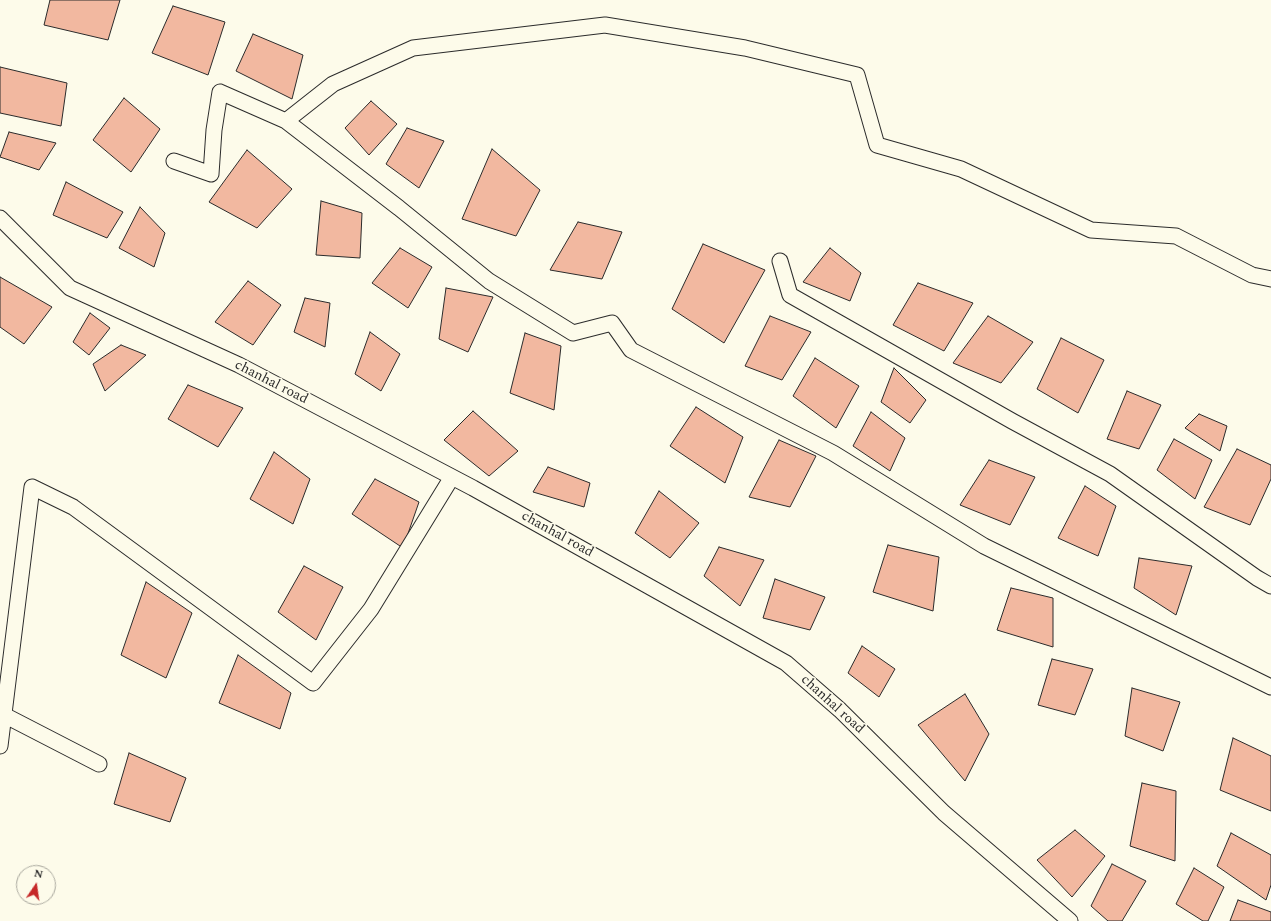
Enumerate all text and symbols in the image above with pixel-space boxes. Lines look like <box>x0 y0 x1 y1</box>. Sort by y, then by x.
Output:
street label: chanhal road <box>231 357 311 409</box>
street label: chanhal road <box>518 508 596 562</box>
street label: chanhal road <box>797 672 867 738</box>
north arrow <box>16 865 56 905</box>
text: N <box>32 865 45 883</box>

